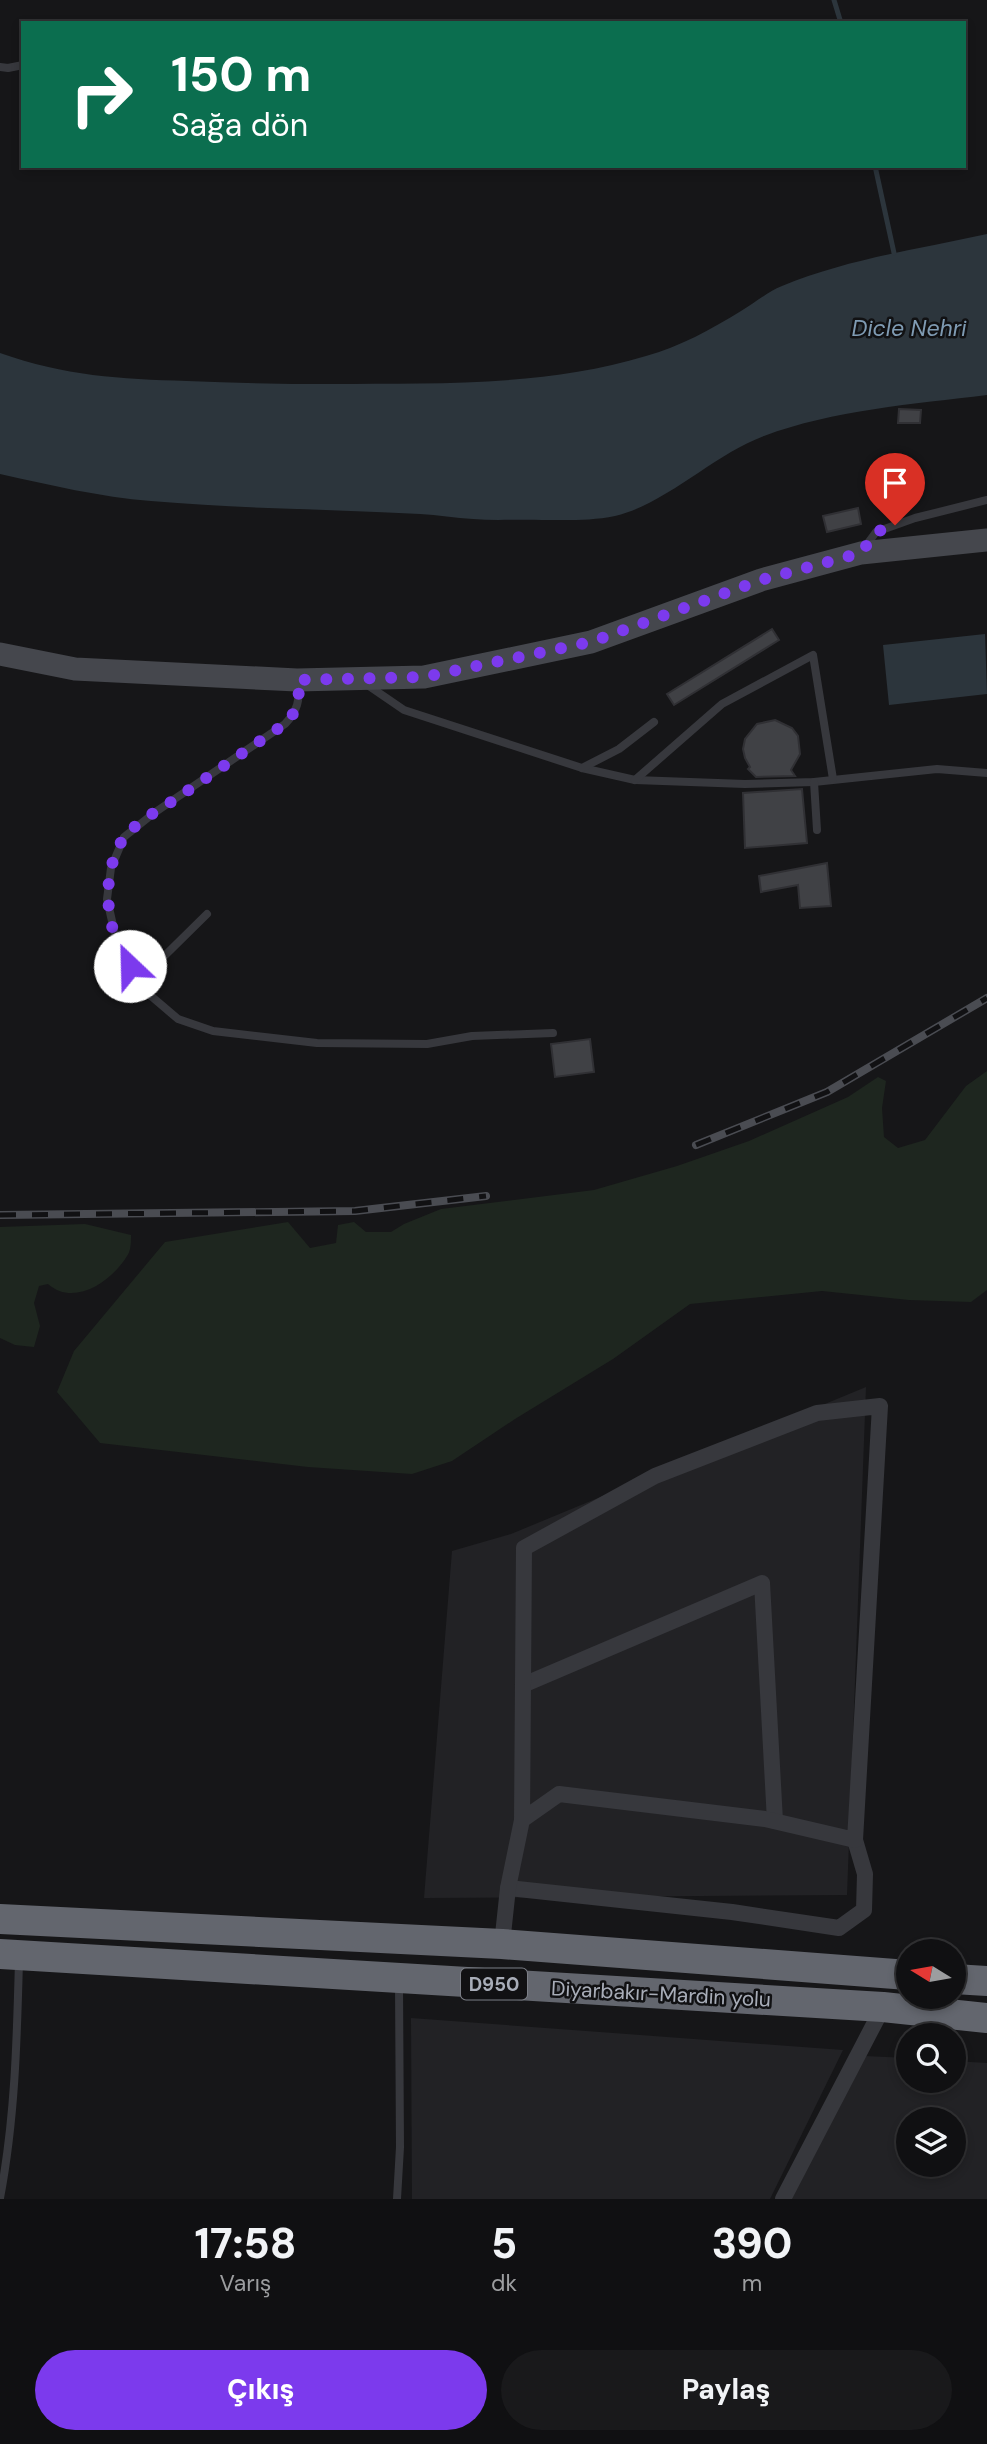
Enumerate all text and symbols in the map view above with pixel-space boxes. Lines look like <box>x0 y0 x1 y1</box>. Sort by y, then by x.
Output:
text: 150 m <box>171 42 311 106</box>
icon: right <box>56 49 147 140</box>
text: Sağa dön <box>171 104 308 146</box>
water label: Dicle Nehri <box>852 313 967 343</box>
pin <box>865 453 925 525</box>
icon: arrive <box>876 464 914 502</box>
position arrow <box>93 929 167 1003</box>
north arrow <box>896 1939 966 2009</box>
map controls <box>896 1939 966 2177</box>
road number: D950 <box>461 1968 527 2000</box>
street label: Diyarbakır-Mardin yolu <box>550 1974 772 2014</box>
button: search <box>896 2023 966 2093</box>
button: layers <box>896 2107 966 2177</box>
text: 17:58 <box>195 2216 296 2271</box>
text: 5 <box>491 2216 517 2271</box>
text: 390 <box>712 2216 792 2271</box>
text: Varış <box>220 2268 271 2298</box>
text: dk <box>491 2268 517 2298</box>
text: m <box>742 2268 762 2298</box>
button: Çıkış <box>35 2350 487 2430</box>
button: Paylaş <box>501 2350 952 2430</box>

